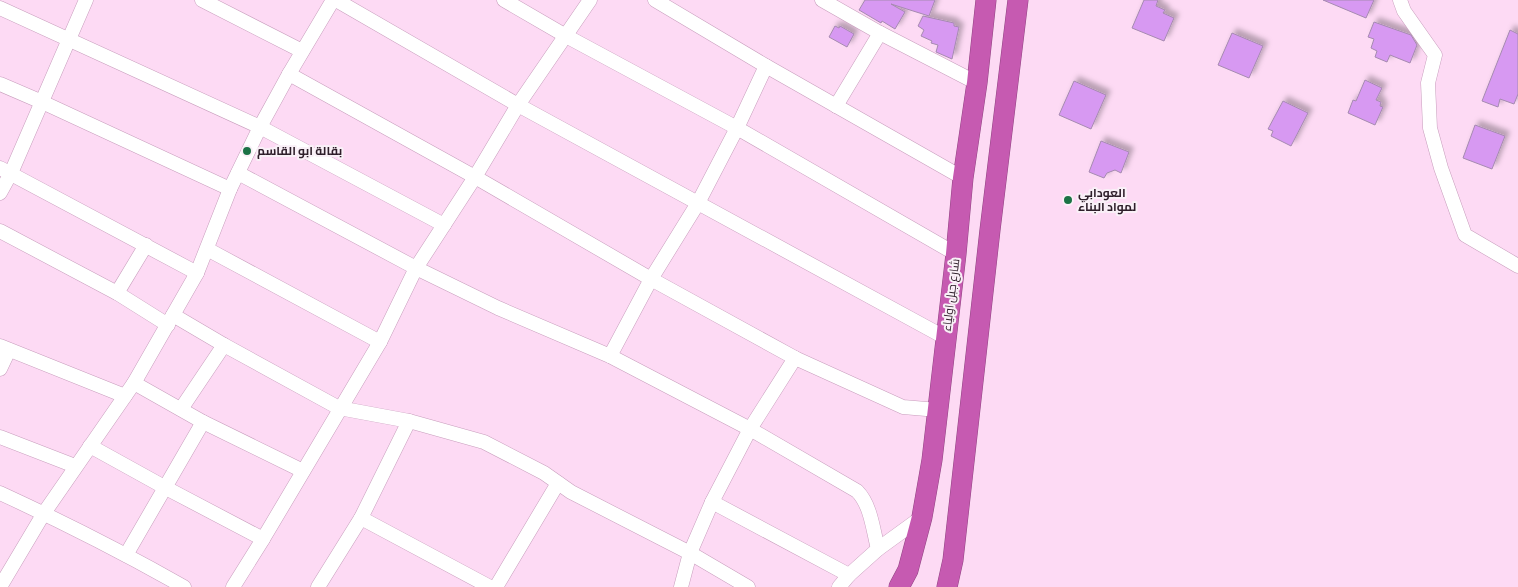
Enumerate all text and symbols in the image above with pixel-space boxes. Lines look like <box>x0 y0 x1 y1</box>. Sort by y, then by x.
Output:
place label: بقالة ابو القاسم <box>257 144 342 159</box>
marker: بقالة ابو القاسم <box>241 145 253 157</box>
place label: العودابي لمواد البناء <box>1078 186 1136 215</box>
marker: العودابي لمواد البناء <box>1062 194 1074 206</box>
street label: شارع جبل اولياء <box>940 258 963 332</box>

